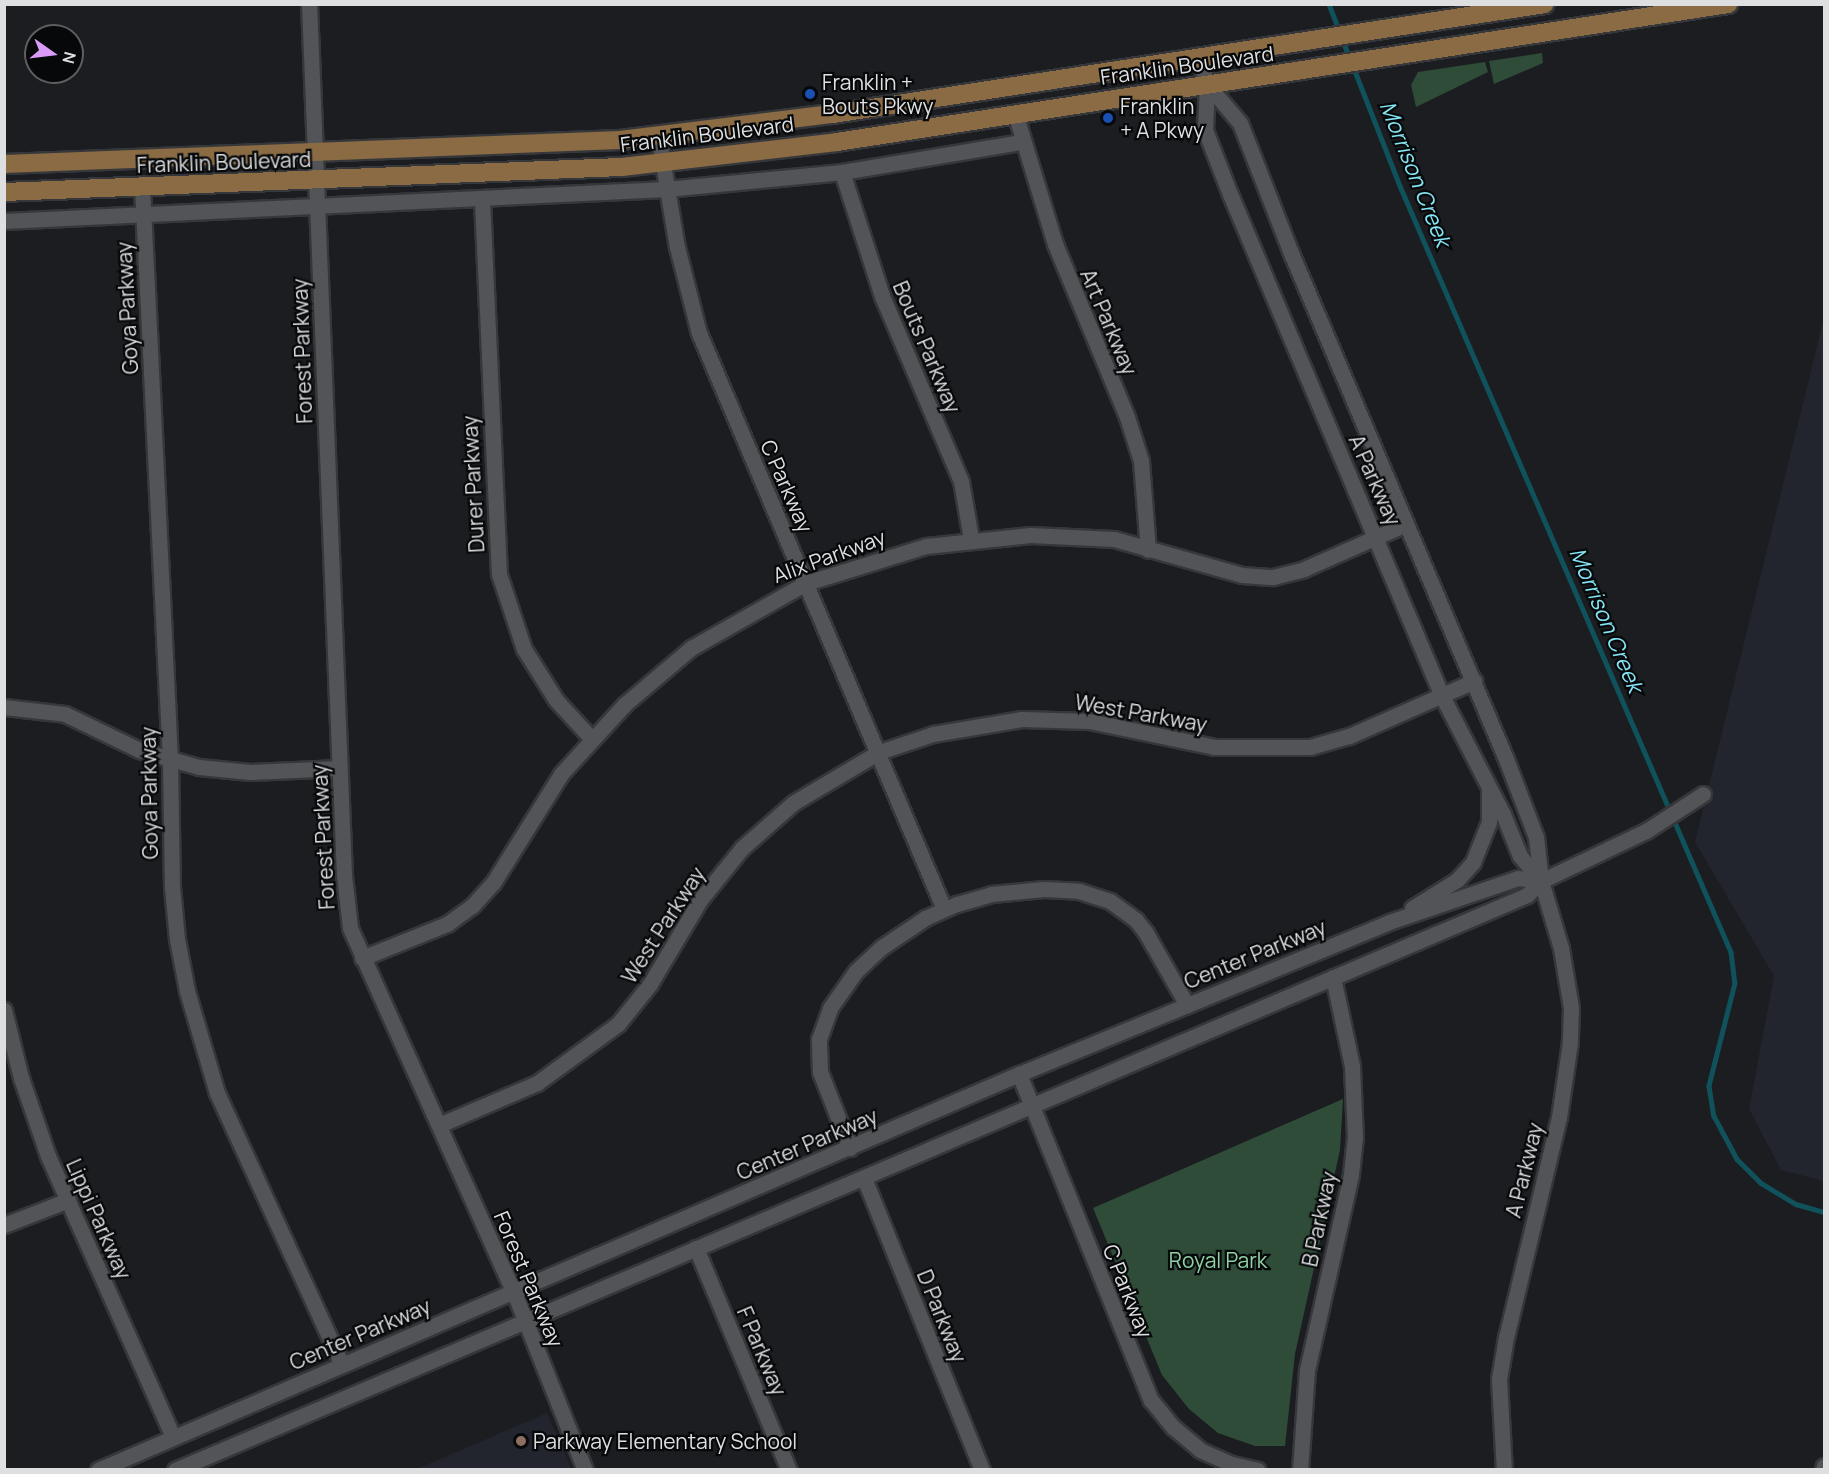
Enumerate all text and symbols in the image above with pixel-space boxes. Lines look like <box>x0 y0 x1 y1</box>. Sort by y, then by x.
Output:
north arrow <box>24 24 84 84</box>
street label: Franklin Boulevard <box>1099 40 1275 90</box>
text: N <box>57 50 82 66</box>
place label: Franklin + Bouts Pkwy <box>822 69 934 119</box>
marker: Franklin + Bouts Pkwy <box>803 87 817 101</box>
place label: Franklin + A Pkwy <box>1120 93 1204 143</box>
water label: Morrison Creek <box>1374 97 1456 251</box>
street label: Franklin Boulevard <box>619 111 795 157</box>
marker: Franklin + A Pkwy <box>1101 111 1115 125</box>
street label: Franklin Boulevard <box>136 146 312 178</box>
street label: Goya Parkway <box>111 241 143 375</box>
street label: Art Parkway <box>1075 265 1143 379</box>
street label: Bouts Parkway <box>888 277 966 417</box>
street label: Forest Parkway <box>287 278 317 424</box>
street label: Durer Parkway <box>457 415 489 553</box>
street label: A Parkway <box>1344 431 1406 529</box>
street label: C Parkway <box>755 436 819 536</box>
street label: Alix Parkway <box>769 524 889 588</box>
water label: Morrison Creek <box>1564 544 1648 696</box>
street label: West Parkway <box>1073 689 1209 737</box>
street label: Goya Parkway <box>135 726 163 860</box>
street label: Forest Parkway <box>307 764 339 910</box>
street label: West Parkway <box>616 862 710 988</box>
street label: Center Parkway <box>1180 914 1330 994</box>
street label: Center Parkway <box>733 1103 881 1185</box>
street label: A Parkway <box>1500 1120 1548 1220</box>
street label: Lippi Parkway <box>61 1155 137 1283</box>
street label: B Parkway <box>1297 1169 1341 1269</box>
street label: Forest Parkway <box>489 1207 569 1351</box>
street label: C Parkway <box>1098 1241 1158 1341</box>
park label: Royal Park <box>1169 1247 1267 1273</box>
street label: D Parkway <box>912 1266 972 1366</box>
street label: Center Parkway <box>286 1293 434 1375</box>
street label: F Parkway <box>732 1303 792 1399</box>
place label: Parkway Elementary School <box>533 1428 797 1454</box>
marker: Parkway Elementary School <box>514 1434 528 1448</box>

